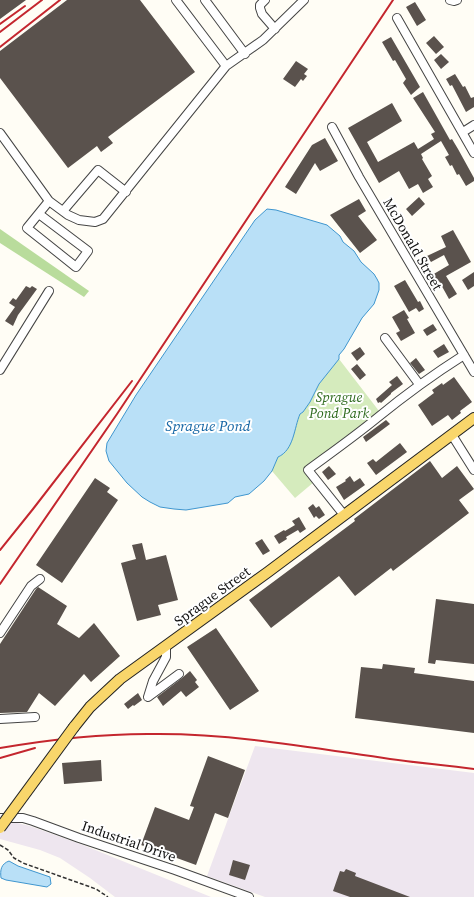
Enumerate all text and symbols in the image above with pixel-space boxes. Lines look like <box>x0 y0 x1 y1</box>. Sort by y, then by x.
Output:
street label: McDonald Street <box>378 194 448 294</box>
park label: Sprague Pond Park <box>308 387 369 423</box>
water label: Sprague Pond <box>165 415 251 436</box>
street label: Sprague Street <box>170 561 255 630</box>
street label: Industrial Drive <box>79 815 179 867</box>

